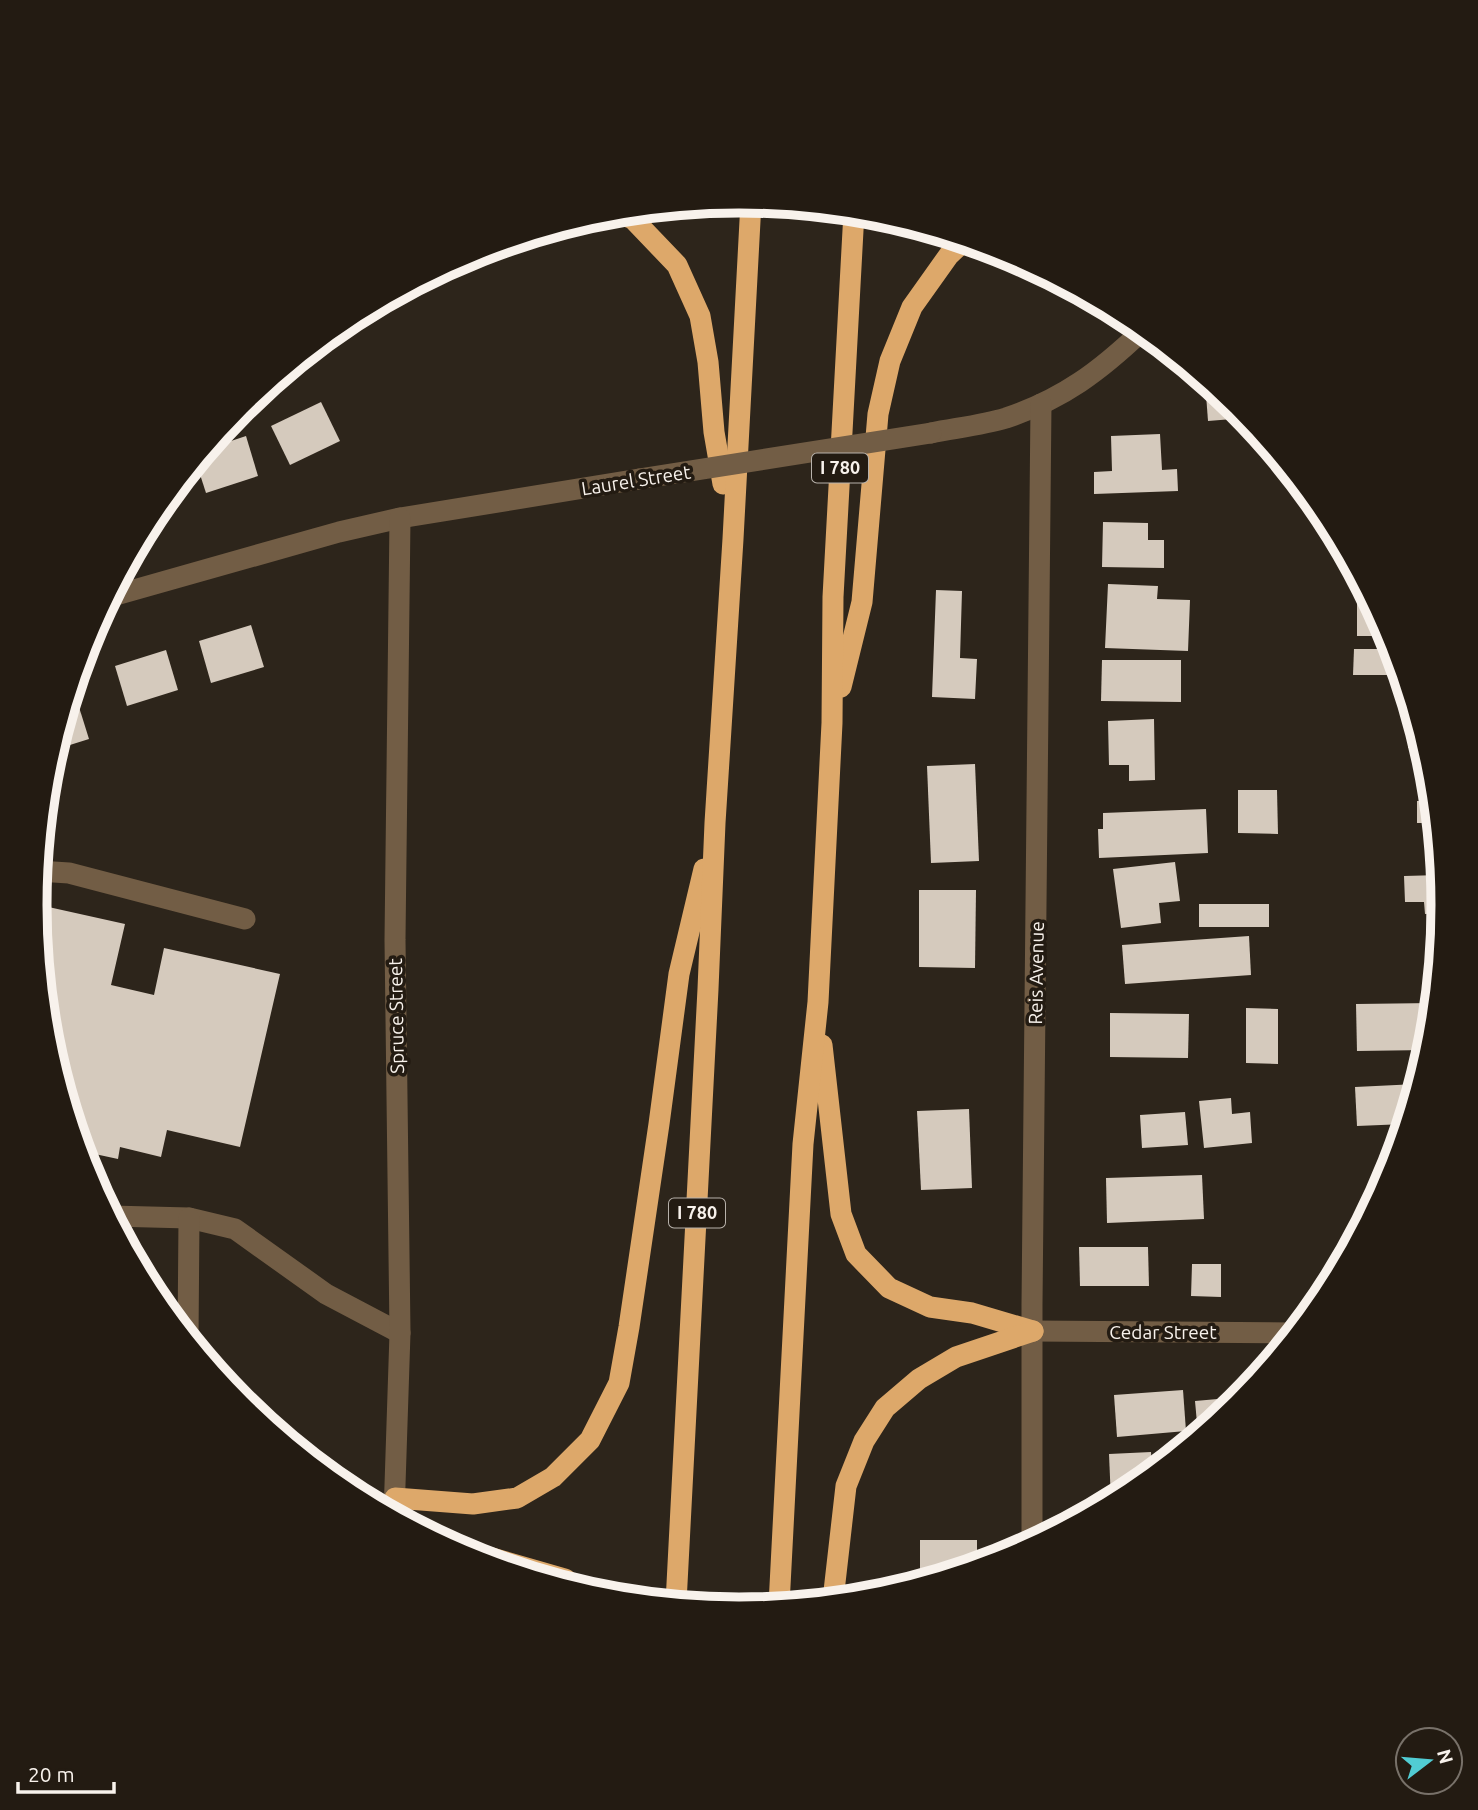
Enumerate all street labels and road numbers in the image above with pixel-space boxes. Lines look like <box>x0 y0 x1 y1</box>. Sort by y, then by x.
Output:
road number: I 780 <box>812 454 868 482</box>
street label: Laurel Street <box>580 460 693 499</box>
street label: Reis Avenue <box>1024 921 1048 1025</box>
street label: Spruce Street <box>384 957 408 1074</box>
road number: I 780 <box>669 1198 725 1228</box>
street label: Cedar Street <box>1109 1321 1217 1343</box>

